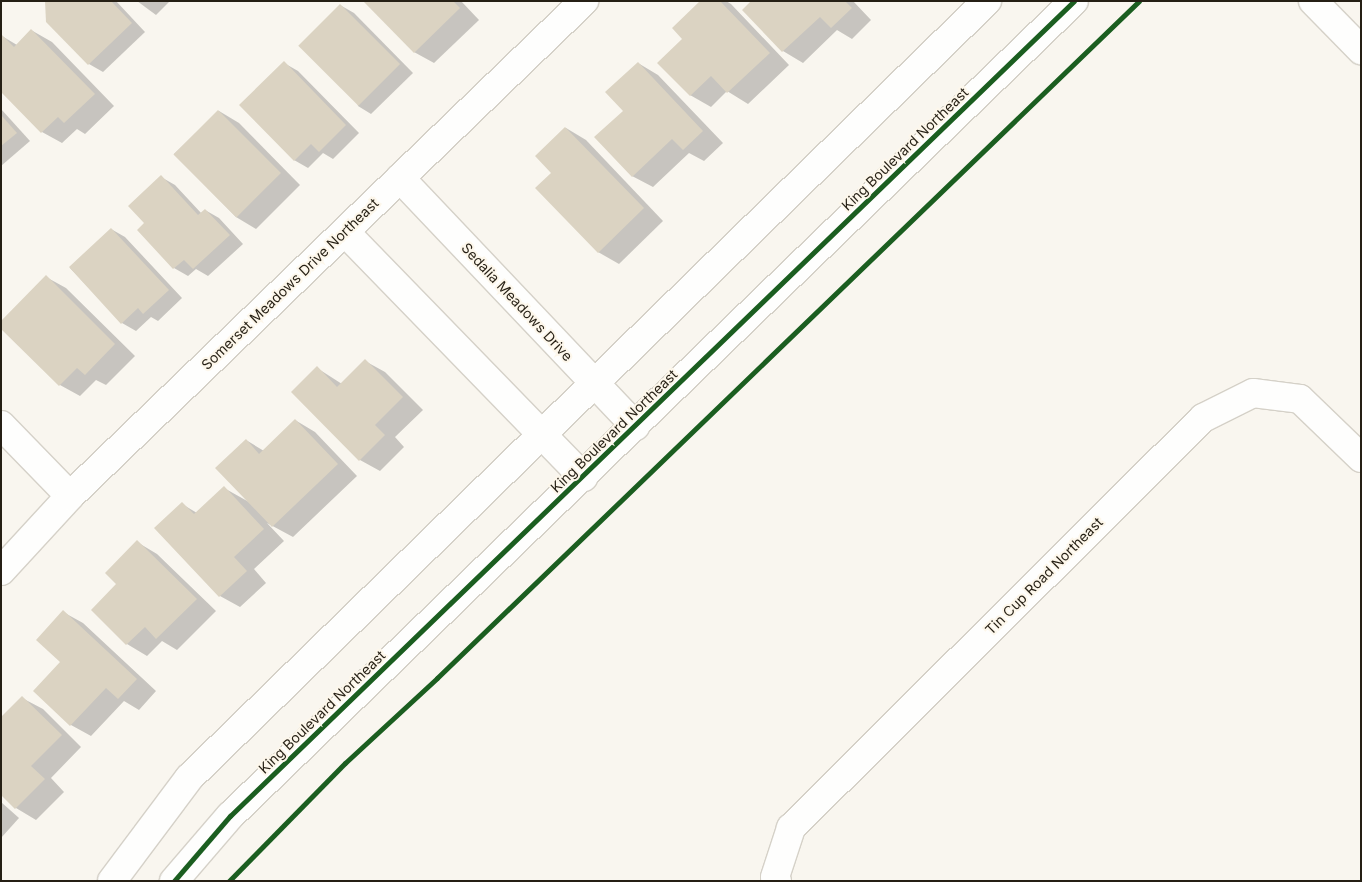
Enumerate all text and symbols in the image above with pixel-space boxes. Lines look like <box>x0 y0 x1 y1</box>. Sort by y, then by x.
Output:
street label: King Boulevard Northeast <box>838 84 972 214</box>
street label: Somerset Meadows Drive Northeast <box>198 195 382 373</box>
street label: Sedalia Meadows Drive <box>458 240 576 364</box>
street label: King Boulevard Northeast <box>547 366 681 496</box>
street label: Tin Cup Road Northeast <box>982 514 1106 638</box>
street label: King Boulevard Northeast <box>255 647 389 777</box>

